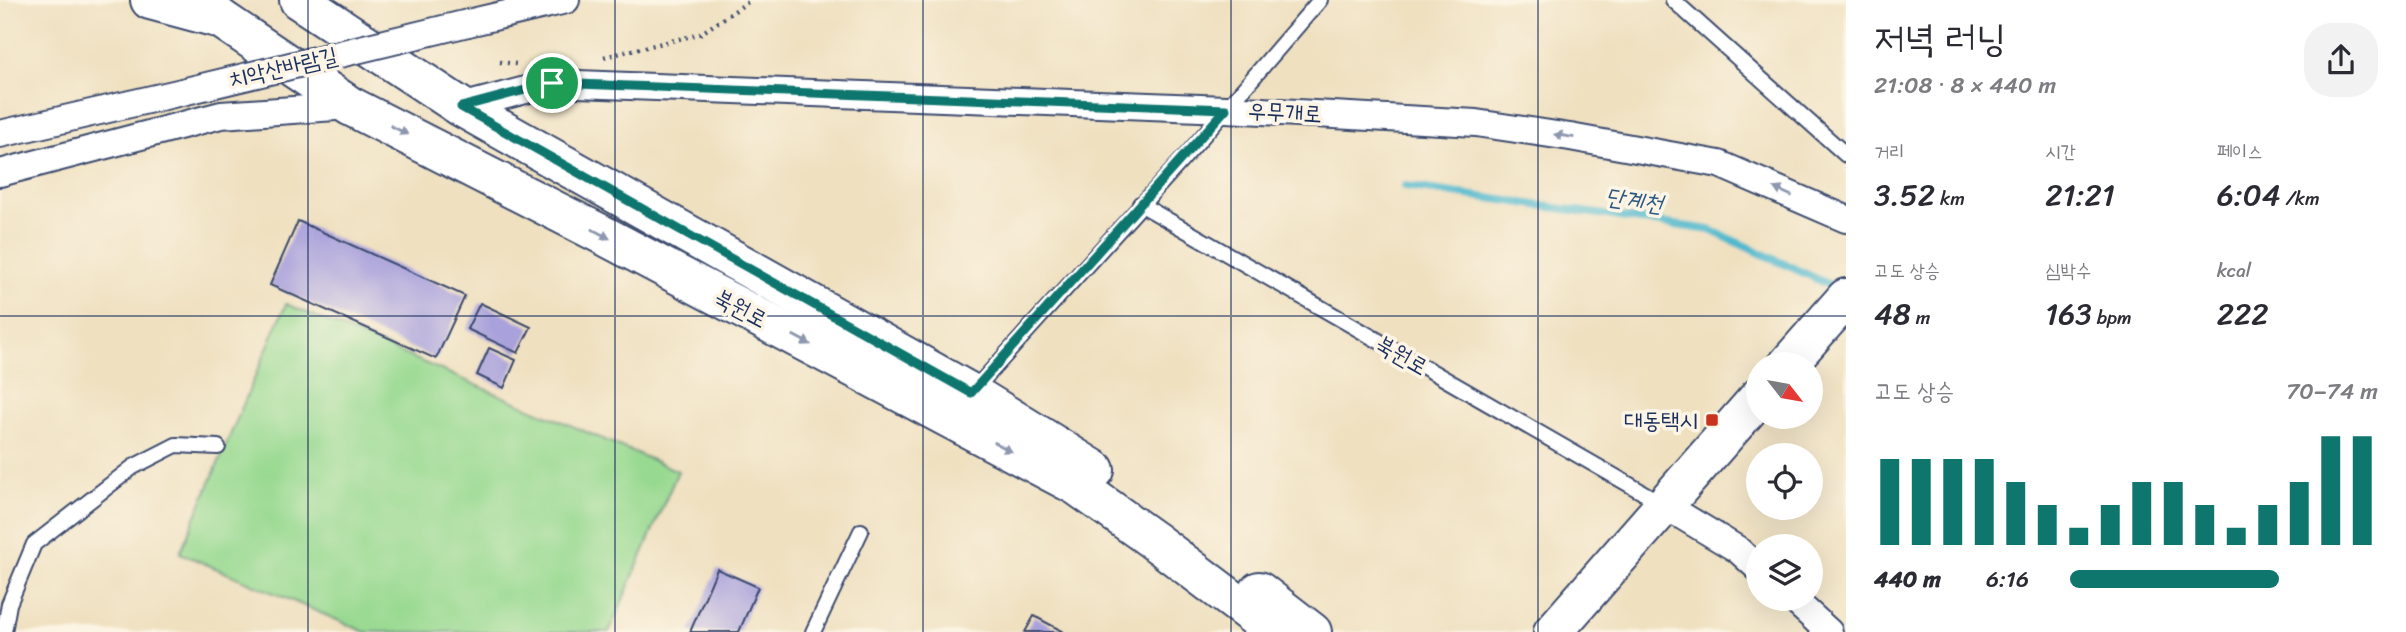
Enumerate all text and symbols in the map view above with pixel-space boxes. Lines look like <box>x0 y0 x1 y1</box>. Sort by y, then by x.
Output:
text: 저녁 러닝 <box>1874 5 2006 72</box>
button: share <box>2304 23 2378 97</box>
street label: 치악산바람길 <box>224 35 342 100</box>
pin <box>522 53 582 113</box>
icon: arrive <box>533 64 571 102</box>
text: 21:08 · 8 × 440 m <box>1874 65 2056 106</box>
street label: 우무개로 <box>1247 90 1323 135</box>
one-way arrow <box>389 124 409 136</box>
one-way arrow <box>1553 130 1575 141</box>
text: 거리 <box>1874 135 1905 168</box>
text: 시간 <box>2045 135 2076 168</box>
text: 페이스 <box>2217 135 2263 168</box>
text: 3.52 <box>1874 168 1935 222</box>
text: 21:21 <box>2045 168 2115 222</box>
text: 6:04 <box>2217 168 2280 222</box>
water label: 단계천 <box>1602 175 1668 225</box>
text: km <box>1935 182 1965 215</box>
text: /km <box>2280 182 2320 215</box>
one-way arrow <box>1773 186 1794 197</box>
one-way arrow <box>591 228 611 240</box>
text: 고도 상승 <box>1874 254 1940 287</box>
text: 심박수 <box>2045 254 2091 287</box>
text: kcal <box>2217 254 2251 287</box>
street label: 북원로 <box>707 277 775 340</box>
text: 48 <box>1874 287 1911 341</box>
text: 163 <box>2045 287 2092 341</box>
text: 222 <box>2217 287 2269 341</box>
text: m <box>1911 301 1930 334</box>
text: bpm <box>2092 301 2132 334</box>
street label: 북원로 <box>1367 324 1436 387</box>
one-way arrow <box>792 335 812 346</box>
north arrow <box>1746 352 1824 429</box>
map controls <box>1746 352 1823 611</box>
text: 고도 상승 <box>1874 371 1954 412</box>
text: 70–74 m <box>2286 371 2378 412</box>
place label: 대동택시 <box>1624 400 1698 441</box>
marker: 대동택시 <box>1704 412 1720 428</box>
one-way arrow <box>993 442 1013 453</box>
button: locate <box>1746 443 1823 520</box>
button: layers <box>1746 534 1823 611</box>
text: 440 m <box>1874 559 1941 600</box>
text: 6:16 <box>1986 559 2029 600</box>

